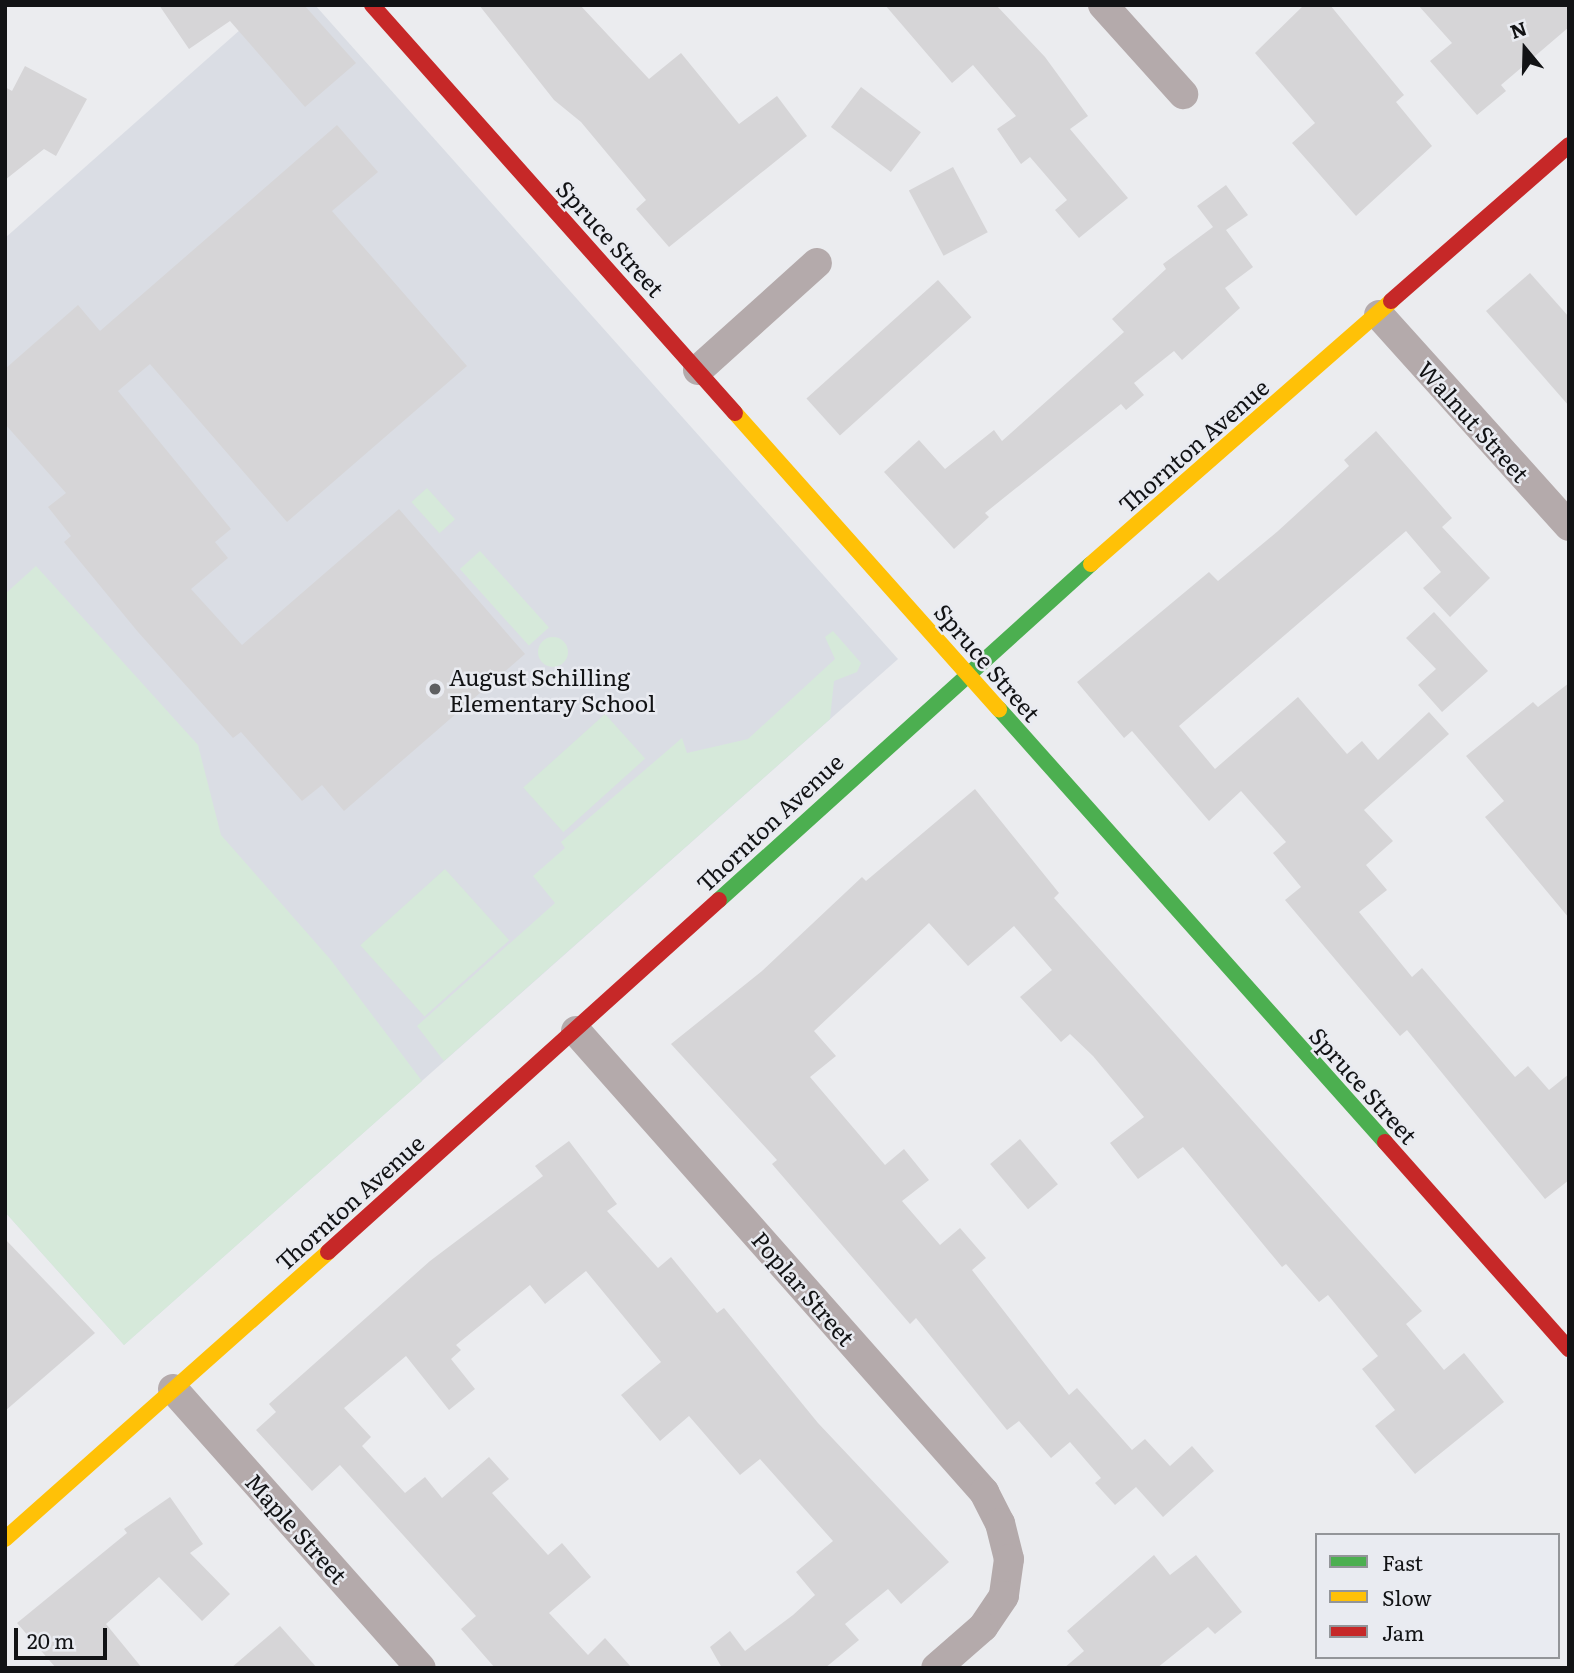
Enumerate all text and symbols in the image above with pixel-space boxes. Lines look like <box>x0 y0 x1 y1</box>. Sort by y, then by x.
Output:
text: N <box>1506 13 1530 45</box>
north arrow <box>1490 14 1560 84</box>
street label: Spruce Street <box>552 174 670 302</box>
street label: Walnut Street <box>1413 355 1535 487</box>
street label: Thornton Avenue <box>1112 372 1274 518</box>
street label: Spruce Street <box>929 598 1047 726</box>
place label: August Schilling Elementary School <box>449 662 656 716</box>
marker: August Schilling Elementary School <box>427 681 443 697</box>
street label: Thornton Avenue <box>690 747 848 897</box>
street label: Spruce Street <box>1305 1021 1423 1149</box>
street label: Thornton Avenue <box>269 1128 429 1276</box>
street label: Poplar Street <box>747 1225 861 1351</box>
street label: Maple Street <box>240 1467 354 1589</box>
legend <box>1315 1533 1560 1659</box>
text: Fast <box>1382 1546 1423 1577</box>
text: Slow <box>1382 1581 1432 1612</box>
scale bar <box>18 1614 110 1658</box>
text: Jam <box>1382 1616 1424 1647</box>
text: 20 m <box>27 1624 74 1655</box>

